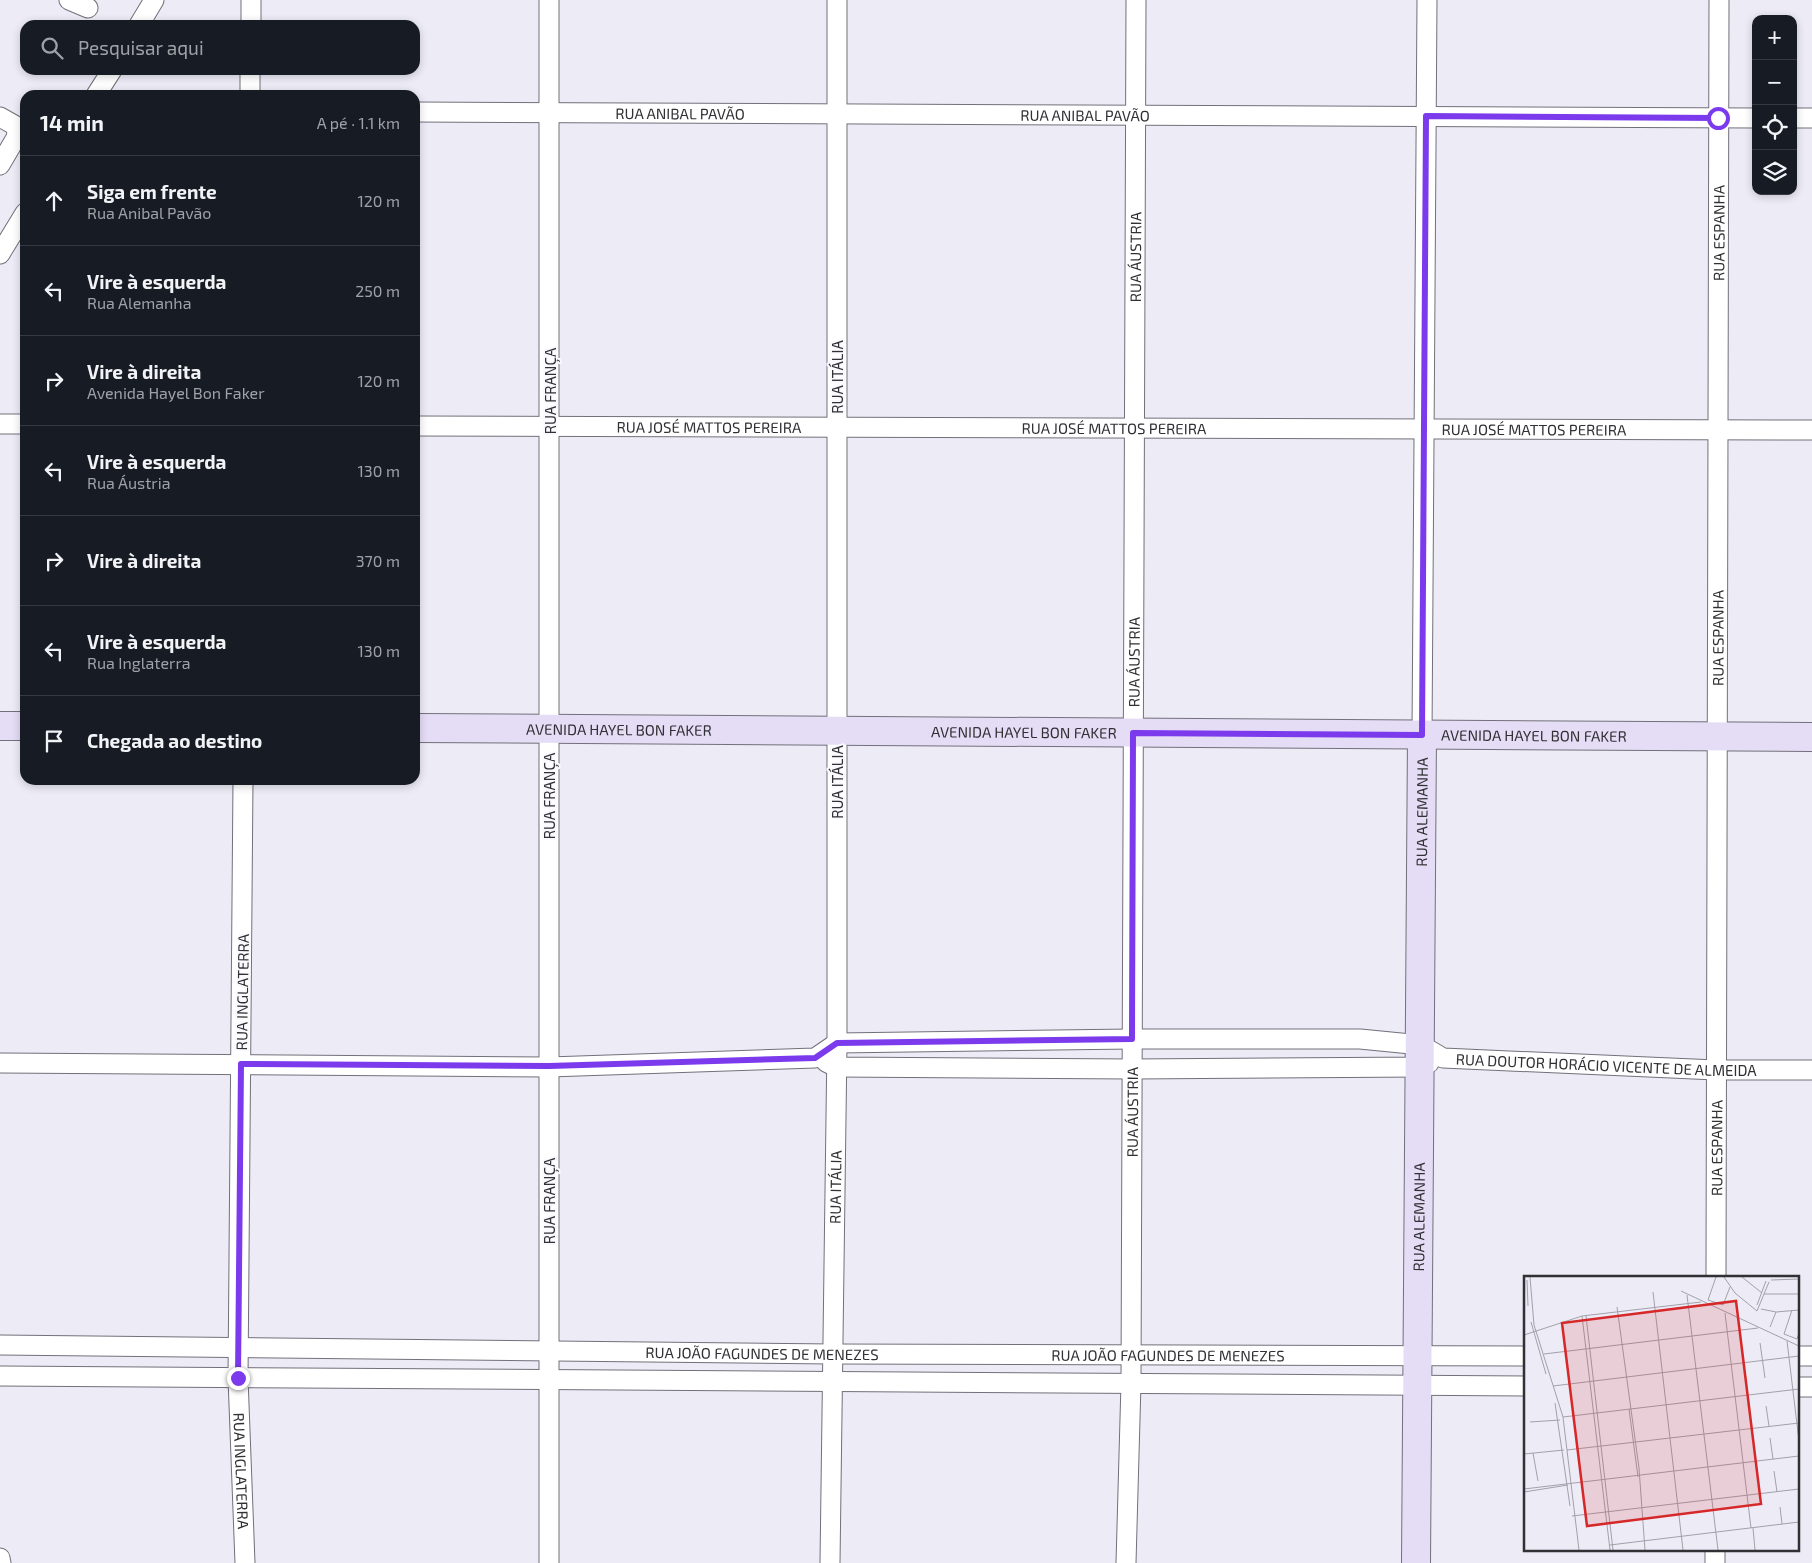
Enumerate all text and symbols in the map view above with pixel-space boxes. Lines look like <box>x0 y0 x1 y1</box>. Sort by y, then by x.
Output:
map controls <box>1752 15 1797 195</box>
button: + <box>1752 15 1797 60</box>
search box <box>20 20 420 75</box>
icon: search <box>38 34 66 62</box>
text: Pesquisar aqui <box>78 36 204 59</box>
button: − <box>1752 60 1797 105</box>
street label: RUA ANIBAL PAVÃO <box>615 104 745 122</box>
button: locate <box>1752 105 1797 150</box>
street label: RUA ANIBAL PAVÃO <box>1020 106 1150 124</box>
route start <box>1707 107 1730 130</box>
text: 14 min <box>40 110 104 135</box>
text: A pé · 1.1 km <box>317 113 400 132</box>
button: layers <box>1752 150 1797 195</box>
text: Siga em frente <box>87 180 217 203</box>
street label: RUA ESPANHA <box>1709 184 1728 281</box>
icon: ahead <box>40 187 68 215</box>
text: 120 m <box>357 191 400 210</box>
text: Rua Anibal Pavão <box>87 203 211 222</box>
street label: RUA ÁUSTRIA <box>1126 211 1144 302</box>
text: Vire à esquerda <box>87 270 226 293</box>
icon: left <box>40 277 68 305</box>
text: 250 m <box>355 281 400 300</box>
text: Rua Alemanha <box>87 293 191 312</box>
street label: RUA ITÁLIA <box>828 340 846 414</box>
street label: RUA FRANÇA <box>541 347 560 434</box>
text: Vire à direita <box>87 360 201 383</box>
icon: right <box>40 367 68 395</box>
text: 120 m <box>357 371 400 390</box>
text: Avenida Hayel Bon Faker <box>87 383 265 402</box>
street label: RUA JOSÉ MATTOS PEREIRA <box>617 418 802 436</box>
street label: RUA JOSÉ MATTOS PEREIRA <box>1022 419 1207 437</box>
street label: RUA JOSÉ MATTOS PEREIRA <box>1442 420 1627 438</box>
text: Vire à esquerda <box>87 450 226 473</box>
icon: left <box>40 457 68 485</box>
text: 130 m <box>358 461 400 480</box>
text: Rua Áustria <box>87 473 170 492</box>
icon: right <box>40 547 68 575</box>
text: Vire à direita <box>87 549 201 572</box>
text: 370 m <box>356 551 400 570</box>
street label: RUA ESPANHA <box>1708 589 1727 686</box>
street label: RUA ÁUSTRIA <box>1124 616 1143 707</box>
text: Vire à esquerda <box>87 630 226 653</box>
icon: left <box>40 637 68 665</box>
text: 130 m <box>358 641 400 660</box>
text: Rua Inglaterra <box>87 653 191 672</box>
street label: AVENIDA HAYEL BON FAKER <box>526 720 712 739</box>
street label: AVENIDA HAYEL BON FAKER <box>931 722 1117 742</box>
street label: AVENIDA HAYEL BON FAKER <box>1441 726 1627 745</box>
icon: arrive <box>40 727 68 755</box>
text: Chegada ao destino <box>87 729 262 752</box>
street label: RUA ITÁLIA <box>828 745 846 819</box>
street label: RUA FRANÇA <box>540 752 559 839</box>
street label: RUA ALEMANHA <box>1412 757 1431 867</box>
street label: RUA INGLATERRA <box>232 933 252 1050</box>
street label: RUA DOUTOR HORÁCIO VICENTE DE ALMEIDA <box>1455 1050 1757 1079</box>
street label: RUA ÁUSTRIA <box>1123 1066 1141 1157</box>
street label: RUA ESPANHA <box>1707 1099 1725 1196</box>
street label: RUA ITÁLIA <box>826 1149 845 1224</box>
street label: RUA FRANÇA <box>540 1157 559 1244</box>
street label: RUA ALEMANHA <box>1409 1162 1428 1272</box>
inset map <box>1524 1276 1800 1550</box>
street label: RUA JOÃO FAGUNDES DE MENEZES <box>645 1343 879 1363</box>
street label: RUA JOÃO FAGUNDES DE MENEZES <box>1051 1346 1285 1364</box>
route end <box>227 1367 250 1390</box>
street label: RUA INGLATERRA <box>230 1412 253 1530</box>

